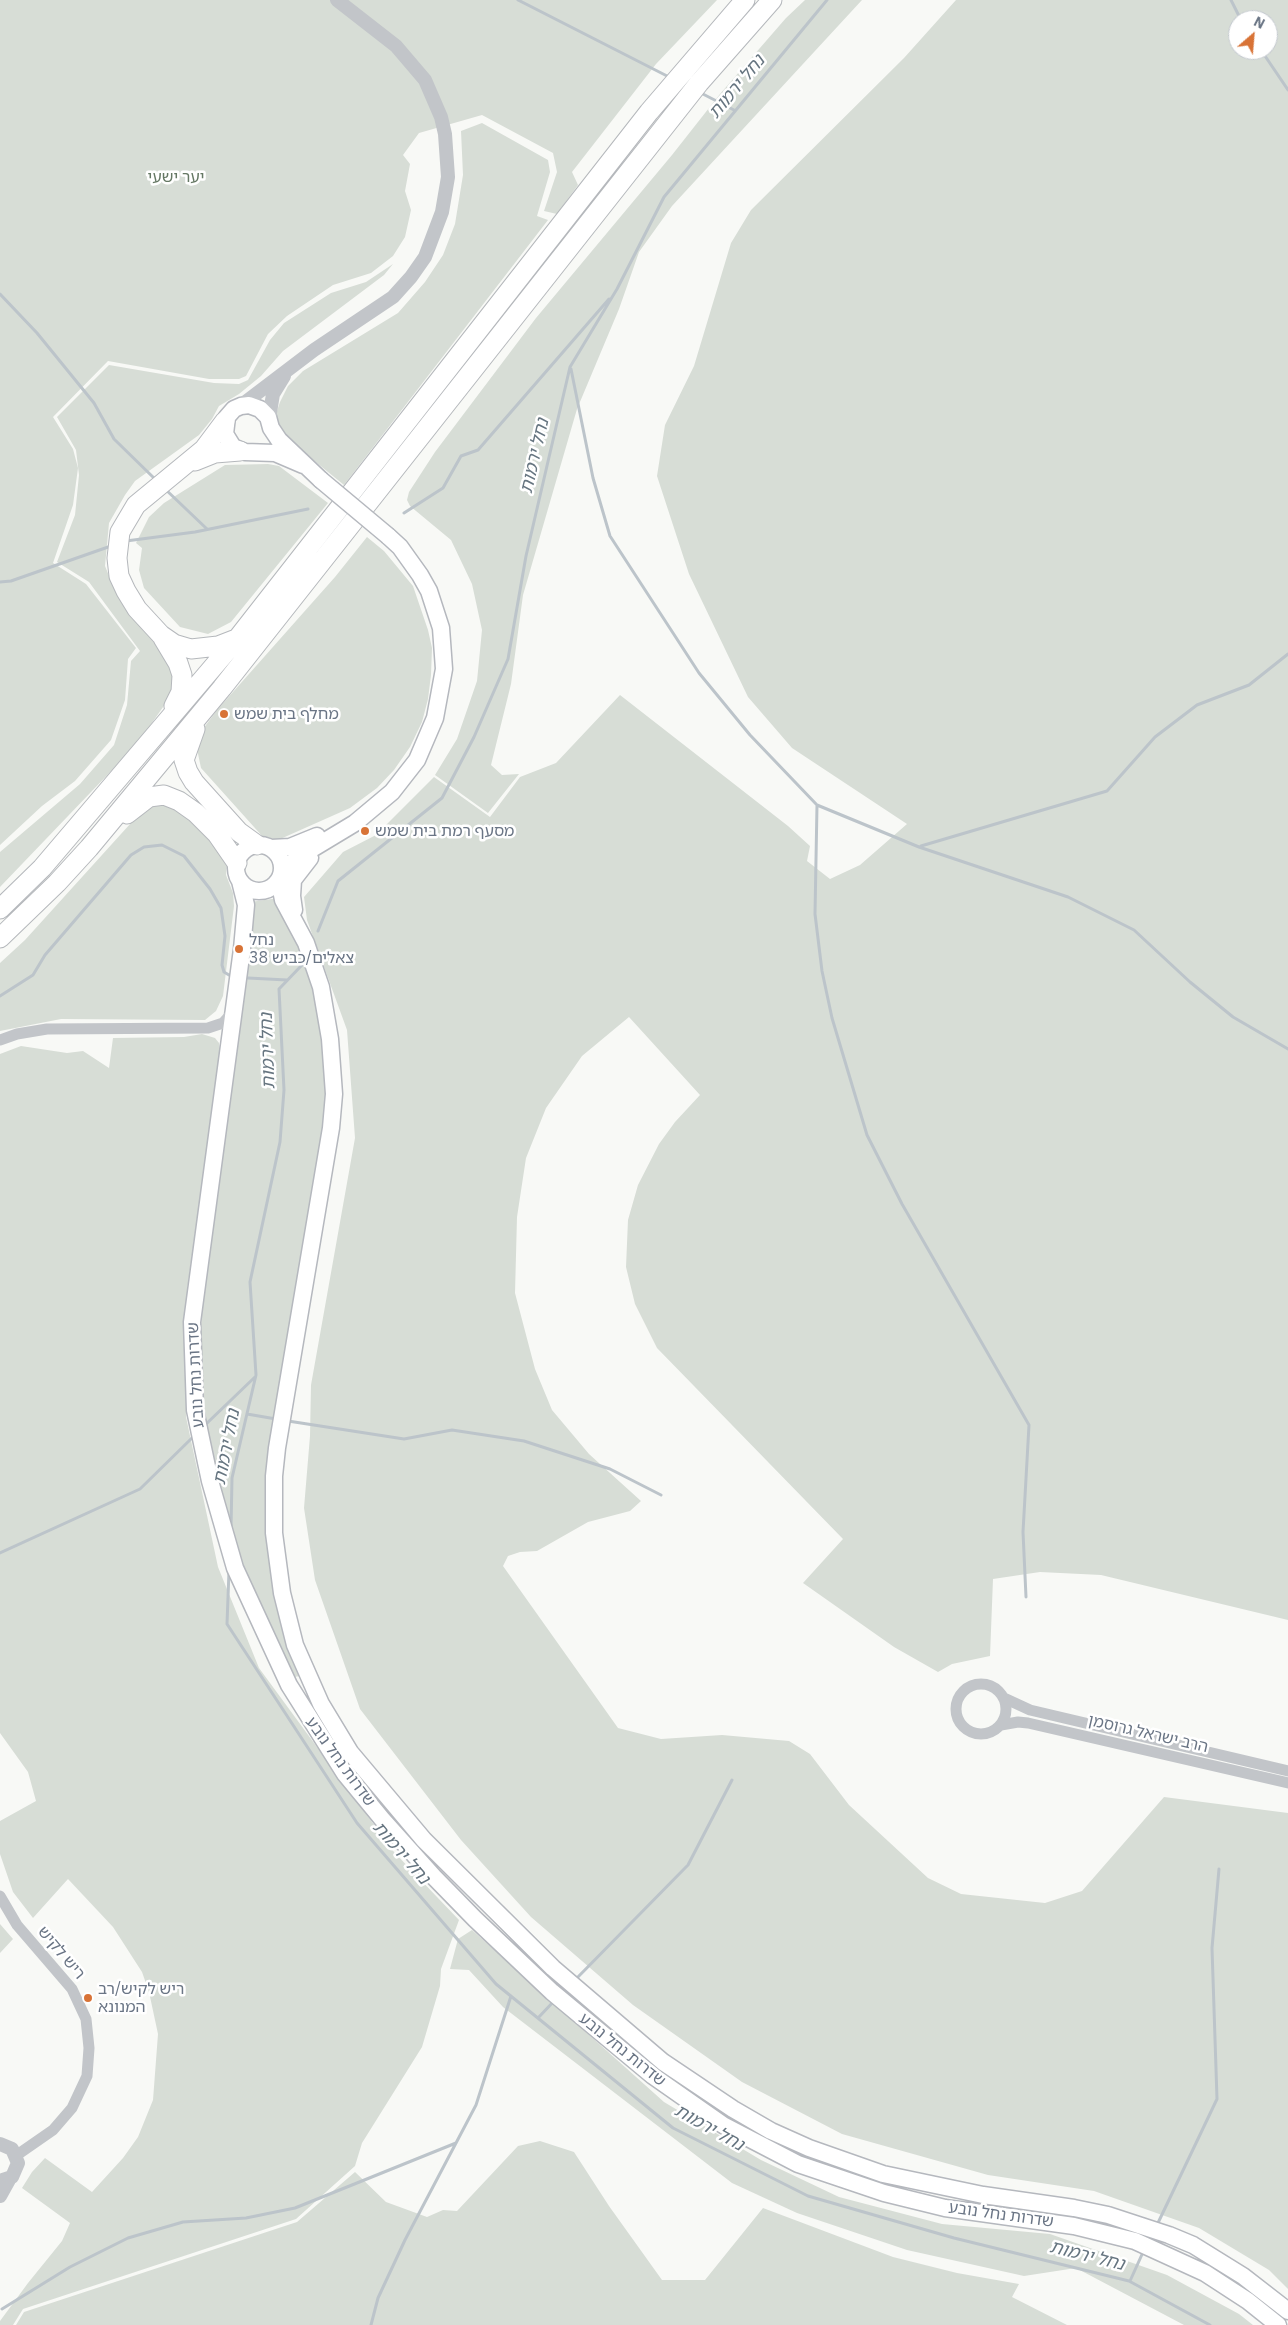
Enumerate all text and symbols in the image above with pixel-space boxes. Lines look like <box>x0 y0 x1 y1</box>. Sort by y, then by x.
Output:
north arrow <box>1228 10 1278 60</box>
text: N <box>1251 12 1268 33</box>
water label: נחל ירמות <box>704 51 770 123</box>
park label: יער ישעי <box>148 167 204 187</box>
water label: נחל ירמות <box>516 416 554 496</box>
place label: מחלף בית שמש <box>234 704 339 724</box>
marker: מחלף בית שמש <box>218 708 230 720</box>
place label: מסעף רמת בית שמש <box>375 821 514 841</box>
marker: מסעף רמת בית שמש <box>359 825 371 837</box>
place label: נחל צאלים/כביש 38 <box>249 930 354 968</box>
marker: נחל צאלים/כביש 38 <box>233 943 245 955</box>
water label: נחל ירמות <box>256 1013 280 1089</box>
street label: שדרות נחל נובע <box>184 1322 208 1428</box>
water label: נחל ירמות <box>209 1408 245 1486</box>
street label: הרב ישראל גרוסמן <box>1086 1711 1210 1757</box>
street label: שדרות נחל נובע <box>301 1714 379 1810</box>
water label: נחל ירמות <box>368 1817 434 1889</box>
street label: ריש לקיש <box>33 1923 89 1983</box>
place label: ריש לקיש/רב המנונא <box>98 1979 184 2017</box>
marker: ריש לקיש/רב המנונא <box>82 1992 94 2004</box>
street label: שדרות נחל נובע <box>575 2009 669 2091</box>
water label: נחל ירמות <box>670 2100 748 2156</box>
street label: שדרות נחל נובע <box>947 2198 1055 2232</box>
water label: נחל ירמות <box>1047 2236 1127 2276</box>

